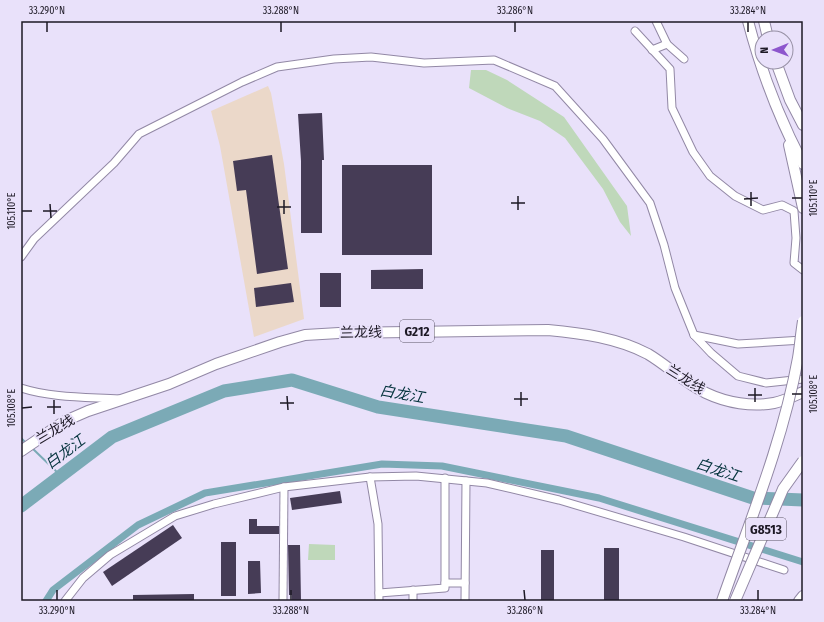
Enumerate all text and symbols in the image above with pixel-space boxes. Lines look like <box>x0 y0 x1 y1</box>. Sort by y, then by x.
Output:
text: 33.290°N <box>29 5 65 17</box>
text: 33.288°N <box>263 5 299 17</box>
text: 33.286°N <box>497 5 533 17</box>
text: 33.284°N <box>730 5 766 17</box>
north arrow <box>754 30 794 70</box>
text: N <box>758 47 771 54</box>
text: 105.110°E <box>808 179 820 217</box>
text: 105.110°E <box>6 192 18 230</box>
road number: G212 <box>400 320 434 342</box>
street label: 兰龙线 <box>340 324 382 341</box>
street label: 兰龙线 <box>663 361 708 398</box>
text: 105.108°E <box>808 375 820 413</box>
water label: 白龙江 <box>378 381 428 407</box>
text: 105.108°E <box>6 389 18 427</box>
street label: 兰龙线 <box>33 411 78 448</box>
water label: 白龙江 <box>42 430 90 473</box>
water label: 白龙江 <box>694 454 744 486</box>
road number: G8513 <box>746 518 786 540</box>
text: 33.290°N <box>39 605 75 617</box>
text: 33.288°N <box>273 605 309 617</box>
text: 33.286°N <box>507 605 543 617</box>
text: 33.284°N <box>740 605 776 617</box>

